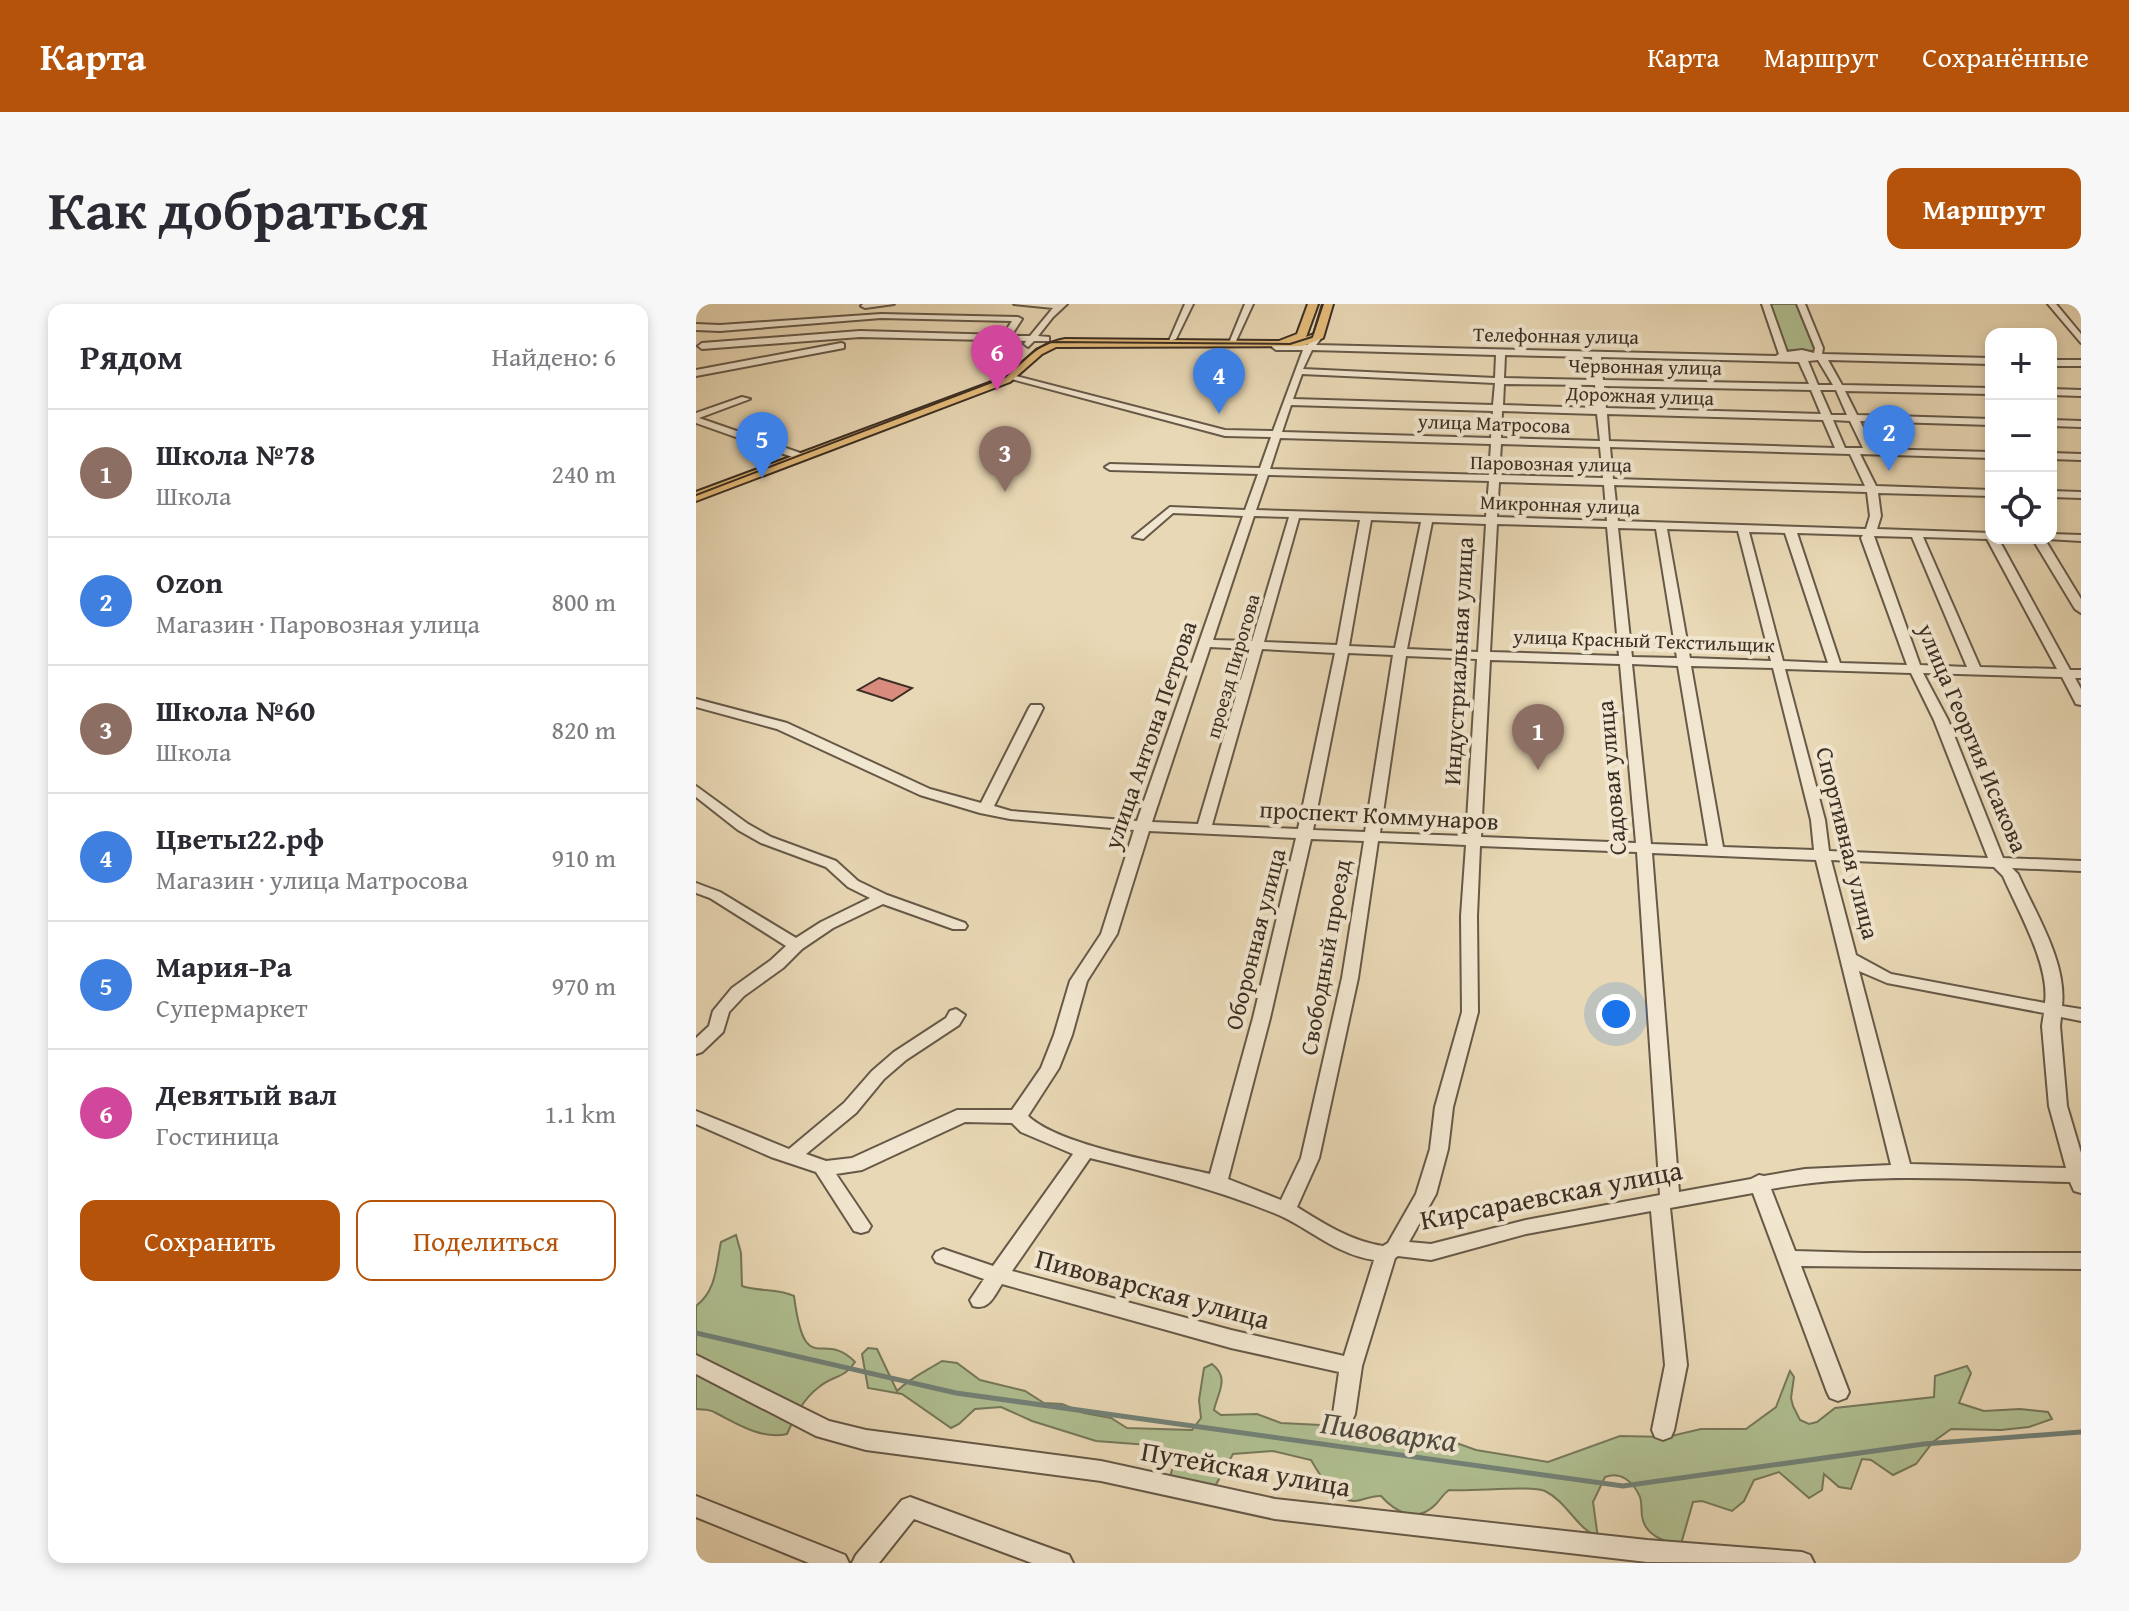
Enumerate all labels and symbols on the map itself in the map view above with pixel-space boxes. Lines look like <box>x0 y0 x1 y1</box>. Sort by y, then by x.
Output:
street label: Телефонная улица <box>1473 319 1640 351</box>
pin: 6 <box>971 325 1023 391</box>
pin: 4 <box>1193 348 1245 414</box>
street label: Червонная улица <box>1568 350 1723 382</box>
street label: Дорожная улица <box>1564 378 1715 412</box>
pin: 2 <box>1863 405 1915 471</box>
street label: улица Матросова <box>1416 406 1571 440</box>
pin: 5 <box>736 412 788 478</box>
pin: 3 <box>979 426 1031 492</box>
street label: Паровозная улица <box>1470 447 1633 479</box>
street label: Микронная улица <box>1479 487 1641 521</box>
street label: Индустриальная улица <box>1434 536 1482 786</box>
street label: проезд Пирогова <box>1197 590 1267 742</box>
street label: улица Антона Петрова <box>1094 615 1206 855</box>
street label: улица Георгия Исакова <box>1908 617 2037 859</box>
street label: улица Красный Текстильщик <box>1512 621 1776 659</box>
street label: Садовая улица <box>1587 699 1635 857</box>
pin: 1 <box>1512 704 1564 770</box>
street label: Спортивная улица <box>1807 743 1889 943</box>
street label: проспект Коммунаров <box>1259 791 1499 839</box>
street label: Оборонная улица <box>1216 844 1295 1033</box>
street label: Свободный проезд <box>1291 856 1359 1058</box>
your location <box>1596 994 1636 1034</box>
street label: Кирсараевская улица <box>1416 1148 1686 1240</box>
street label: Пивоварская улица <box>1031 1237 1275 1339</box>
water label: Пивоварка <box>1318 1398 1460 1464</box>
street label: Путейская улица <box>1138 1429 1355 1507</box>

